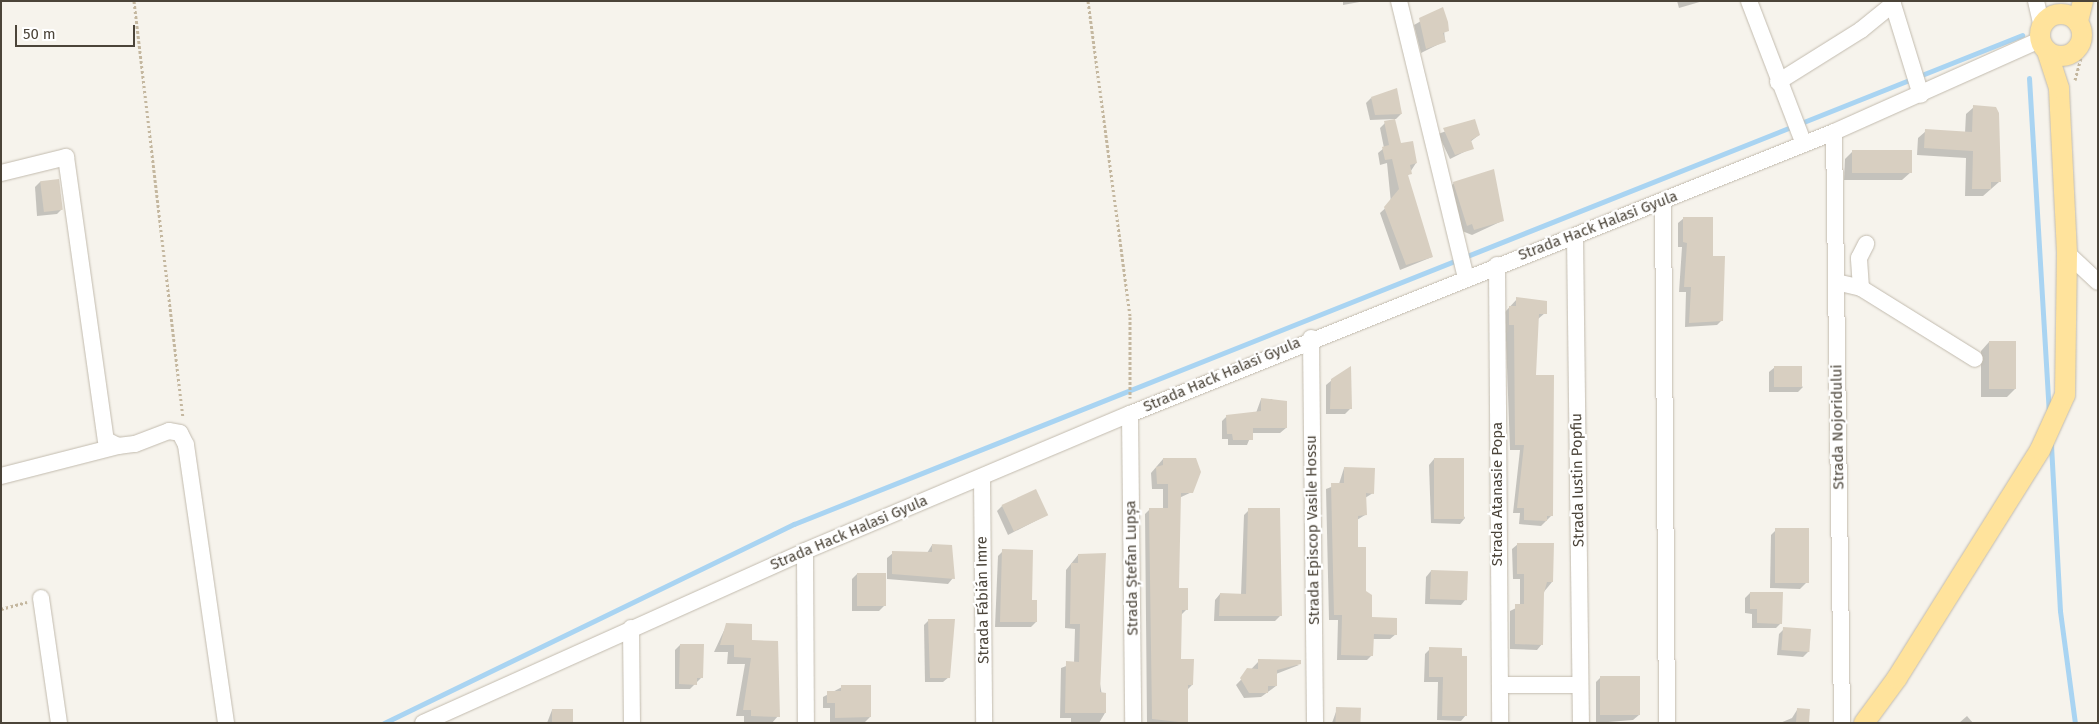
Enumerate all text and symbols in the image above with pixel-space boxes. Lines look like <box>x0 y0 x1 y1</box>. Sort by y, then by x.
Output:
scale bar <box>18 15 138 47</box>
text: 50 m <box>23 25 56 43</box>
street label: Strada Hack Halasi Gyula <box>1516 187 1680 265</box>
street label: Strada Hack Halasi Gyula <box>1141 334 1303 416</box>
street label: Strada Nojoridului <box>1828 364 1848 490</box>
street label: Strada Iustin Popfiu <box>1568 413 1588 547</box>
street label: Strada Atanasie Popa <box>1489 422 1507 566</box>
street label: Strada Episcop Vasile Hossu <box>1302 435 1324 625</box>
street label: Strada Hack Halasi Gyula <box>768 492 930 574</box>
street label: Strada Ștefan Lupșa <box>1122 500 1142 636</box>
street label: Strada Fábián Imre <box>973 536 993 664</box>

